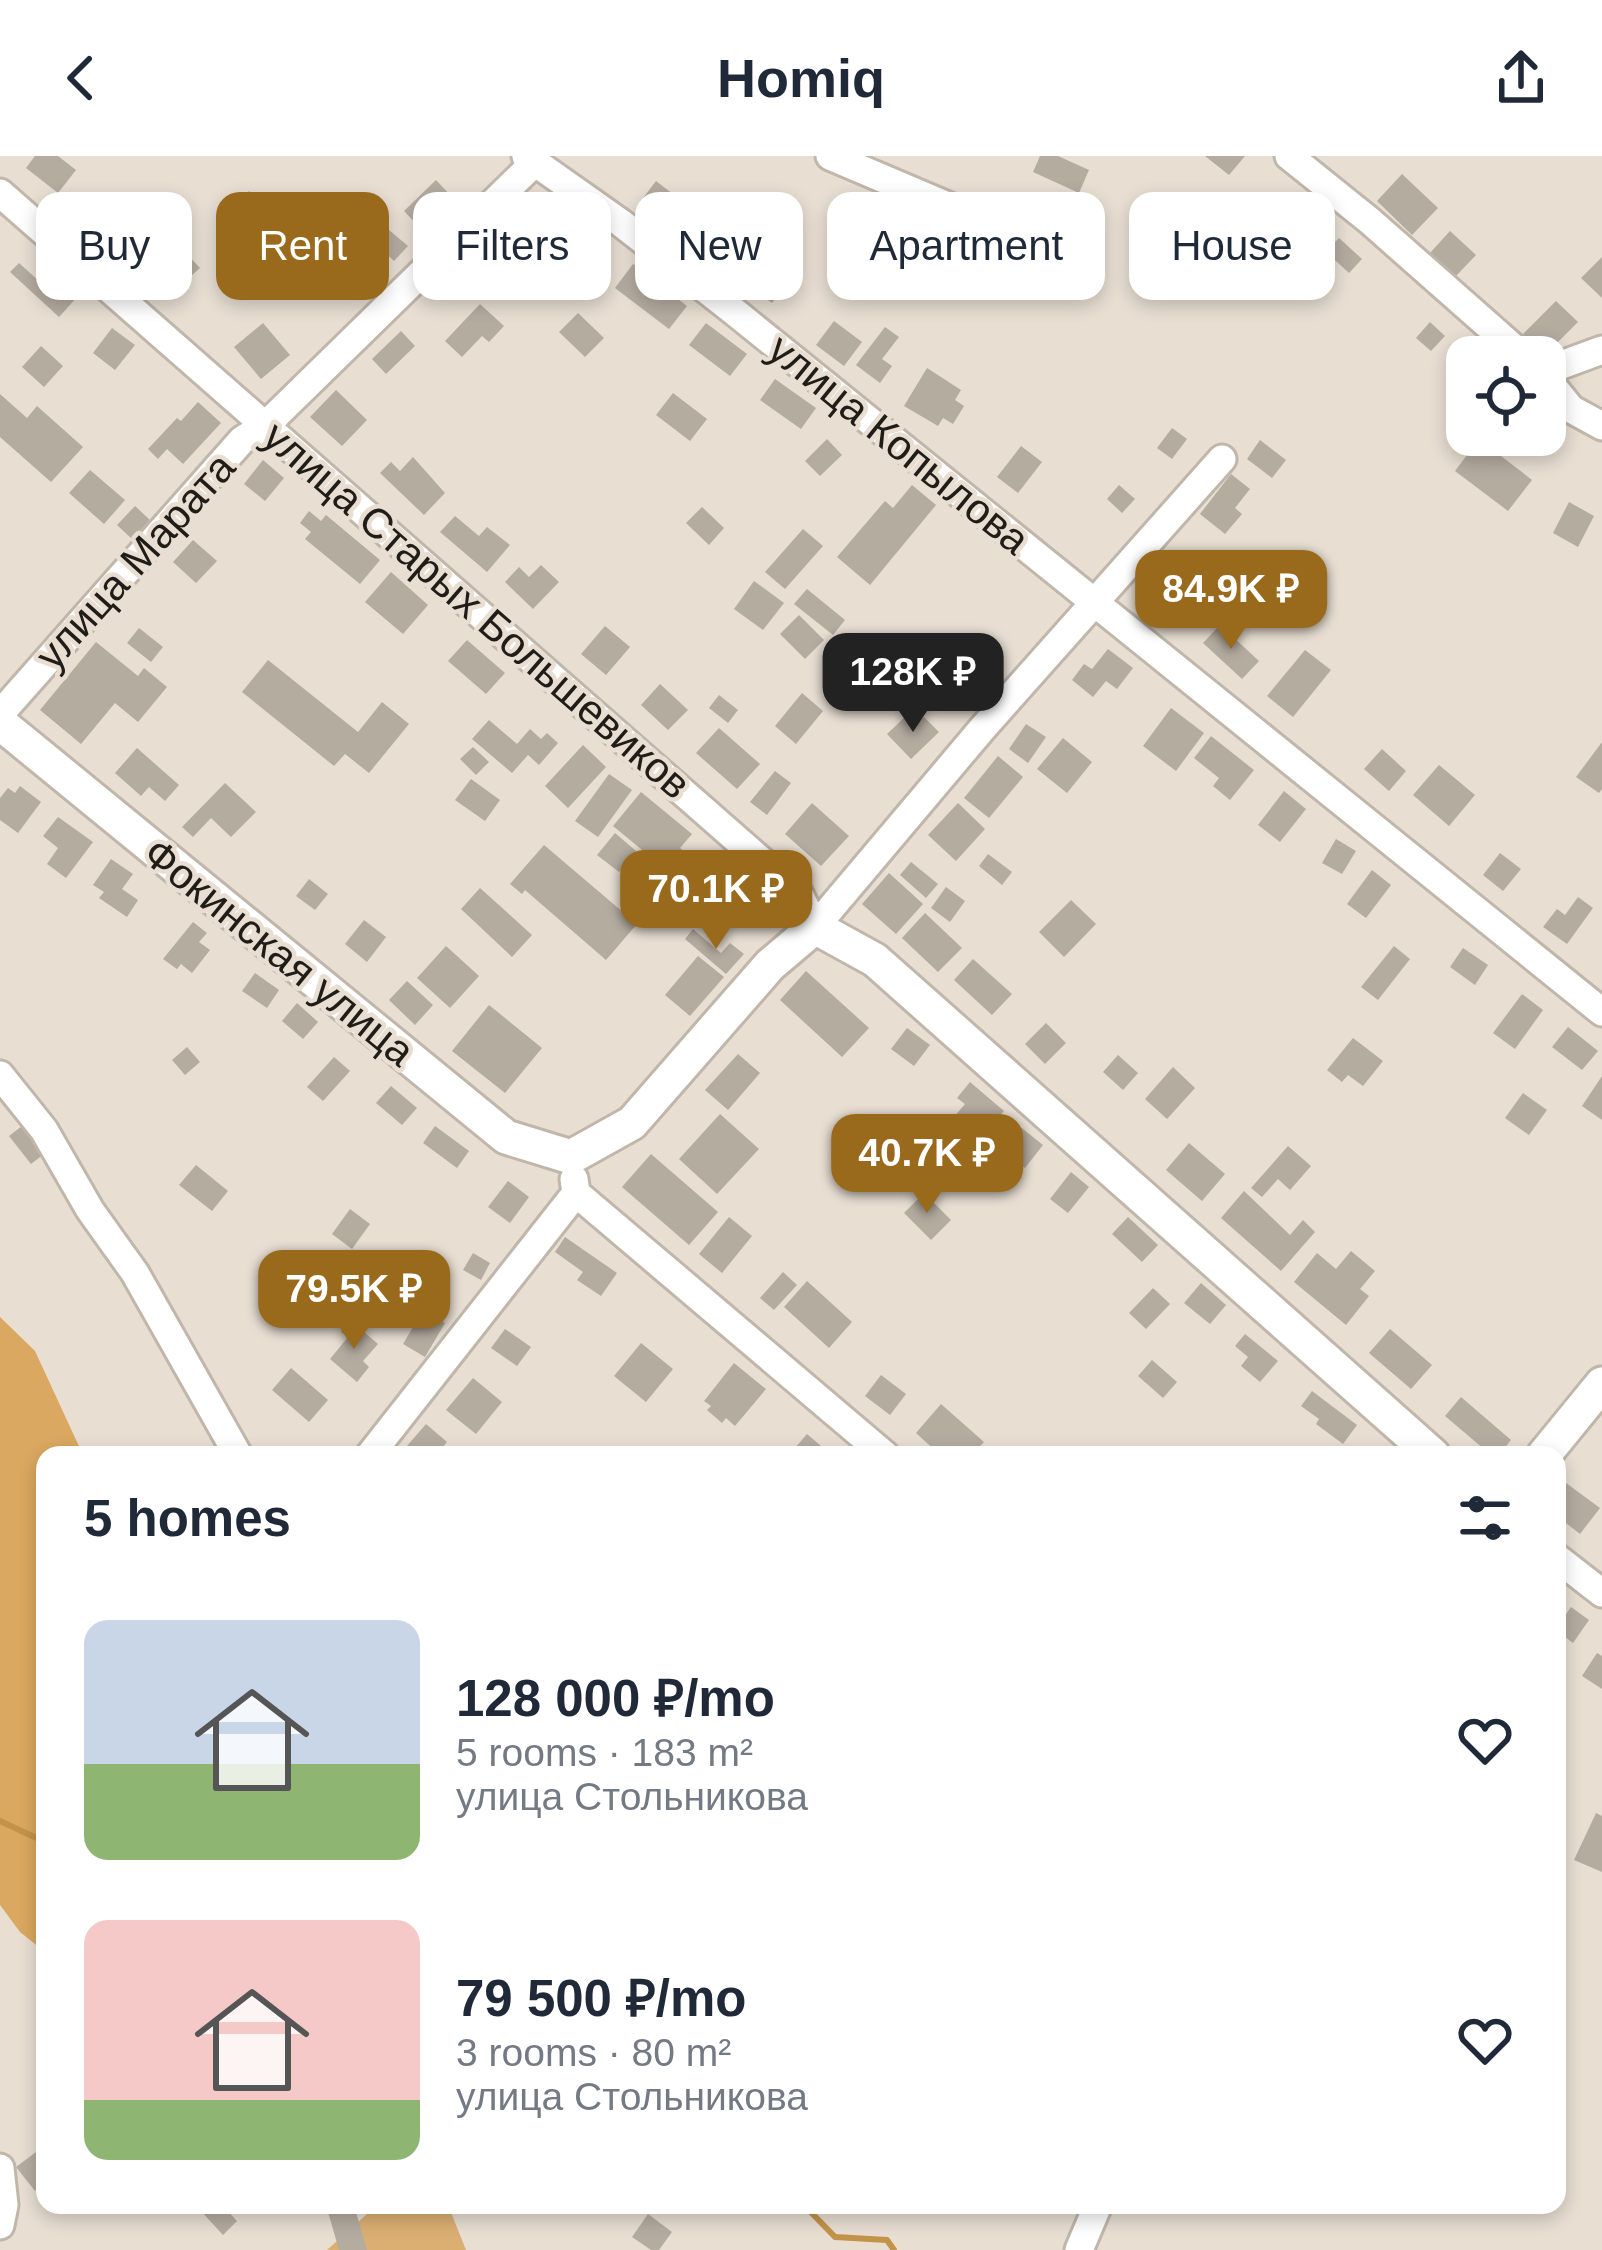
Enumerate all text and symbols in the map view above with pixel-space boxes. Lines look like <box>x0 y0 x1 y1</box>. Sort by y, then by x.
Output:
icon: back <box>48 45 114 111</box>
icon: share <box>1488 45 1554 111</box>
text: Homiq <box>717 48 885 108</box>
chip: Buy <box>36 192 192 300</box>
chip: Rent <box>216 192 389 300</box>
chip: Filters <box>413 192 611 300</box>
chip: New <box>635 192 803 300</box>
chip: Apartment <box>827 192 1105 300</box>
chip: House <box>1129 192 1335 300</box>
street label: улица Копылова <box>759 325 1039 564</box>
map controls <box>1446 336 1566 456</box>
button: locate <box>1446 336 1566 456</box>
street label: улица Старых Большевиков <box>254 412 700 808</box>
street label: улица Марата <box>26 443 245 678</box>
pin: 84.9K ₽ <box>1120 550 1342 652</box>
text: 84.9K ₽ <box>1162 567 1300 610</box>
pin: 128K ₽ <box>815 633 1011 735</box>
text: 128K ₽ <box>850 650 976 693</box>
street label: Фокинская улица <box>134 829 424 1076</box>
pin: 70.1K ₽ <box>605 850 827 952</box>
text: 70.1K ₽ <box>647 867 785 910</box>
pin: 40.7K ₽ <box>816 1114 1038 1216</box>
text: 40.7K ₽ <box>858 1131 996 1174</box>
pin: 79.5K ₽ <box>243 1250 465 1352</box>
text: 79.5K ₽ <box>285 1267 423 1310</box>
icon: filters <box>1452 1485 1518 1551</box>
text: 5 homes <box>84 1490 291 1547</box>
icon: home <box>180 1668 324 1812</box>
text: 128 000 ₽/mo <box>456 1670 775 1727</box>
icon: heart <box>1452 1707 1518 1773</box>
text: 5 rooms · 183 m² <box>456 1731 753 1774</box>
text: улица Стольникова <box>456 1775 808 1818</box>
icon: home <box>180 1968 324 2112</box>
text: 79 500 ₽/mo <box>456 1970 747 2027</box>
icon: heart <box>1452 2007 1518 2073</box>
text: 3 rooms · 80 m² <box>456 2031 731 2074</box>
text: улица Стольникова <box>456 2075 808 2118</box>

